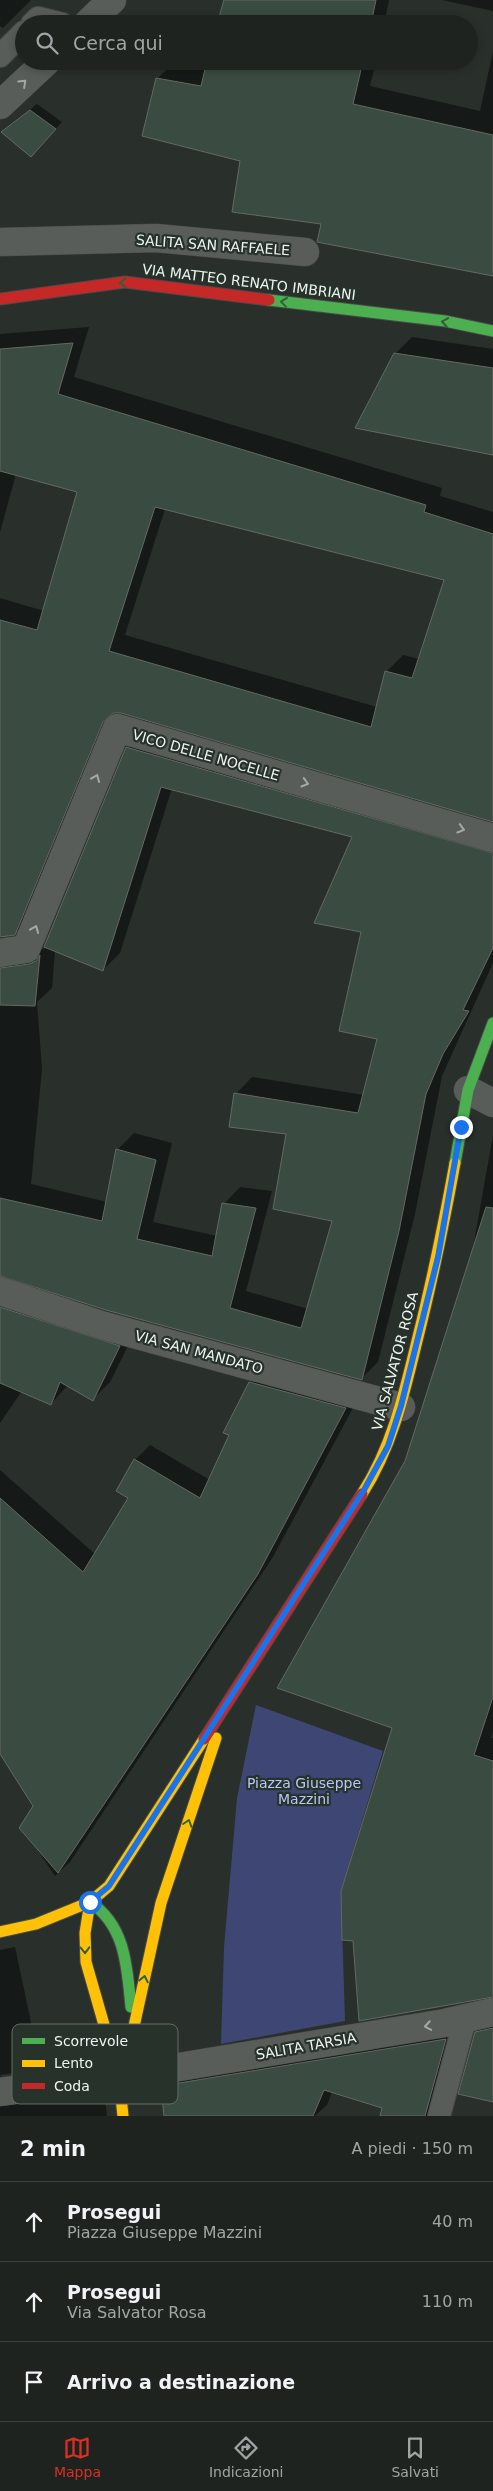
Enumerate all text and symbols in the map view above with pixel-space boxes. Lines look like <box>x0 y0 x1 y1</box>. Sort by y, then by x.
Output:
search box <box>15 15 478 70</box>
icon: search <box>33 29 61 57</box>
text: Cerca qui <box>73 32 163 54</box>
one-way arrow <box>18 80 27 89</box>
street label: SALITA SAN RAFFAELE <box>135 232 291 258</box>
street label: VIA MATTEO RENATO IMBRIANI <box>141 261 357 303</box>
one-way arrow <box>118 278 126 288</box>
one-way arrow <box>280 297 288 307</box>
one-way arrow <box>441 317 450 327</box>
street label: VICO DELLE NOCELLE <box>131 726 281 784</box>
one-way arrow <box>90 774 101 783</box>
one-way arrow <box>301 778 309 788</box>
one-way arrow <box>457 823 465 833</box>
one-way arrow <box>28 925 39 934</box>
route end <box>450 1116 473 1139</box>
street label: VIA SALVATOR ROSA <box>369 1289 421 1432</box>
street label: VIA SAN MANDATO <box>133 1327 265 1377</box>
park label: Piazza Giuseppe Mazzini <box>247 1775 361 1807</box>
one-way arrow <box>182 1819 192 1827</box>
route start <box>79 1891 102 1914</box>
one-way arrow <box>80 1946 91 1954</box>
one-way arrow <box>138 1975 149 1983</box>
one-way arrow <box>424 2020 433 2030</box>
legend <box>12 2024 178 2104</box>
street label: SALITA TARSIA <box>255 2029 358 2063</box>
text: Scorrevole <box>54 2033 128 2049</box>
text: Lento <box>54 2055 93 2071</box>
text: Coda <box>54 2078 90 2094</box>
text: 2 min <box>20 2137 86 2161</box>
text: A piedi · 150 m <box>351 2139 473 2158</box>
text: Prosegui <box>67 2201 161 2223</box>
icon: ahead <box>20 2208 48 2236</box>
text: 40 m <box>432 2212 473 2231</box>
text: Piazza Giuseppe Mazzini <box>67 2223 262 2242</box>
text: Prosegui <box>67 2281 161 2303</box>
icon: ahead <box>20 2288 48 2316</box>
text: 110 m <box>422 2292 473 2311</box>
text: Via Salvator Rosa <box>67 2303 207 2322</box>
icon: arrive <box>20 2368 48 2396</box>
text: Arrivo a destinazione <box>67 2371 295 2393</box>
tab: Mappa <box>54 2434 101 2480</box>
tab: Indicazioni <box>209 2434 284 2480</box>
tab: Salvati <box>391 2434 439 2480</box>

